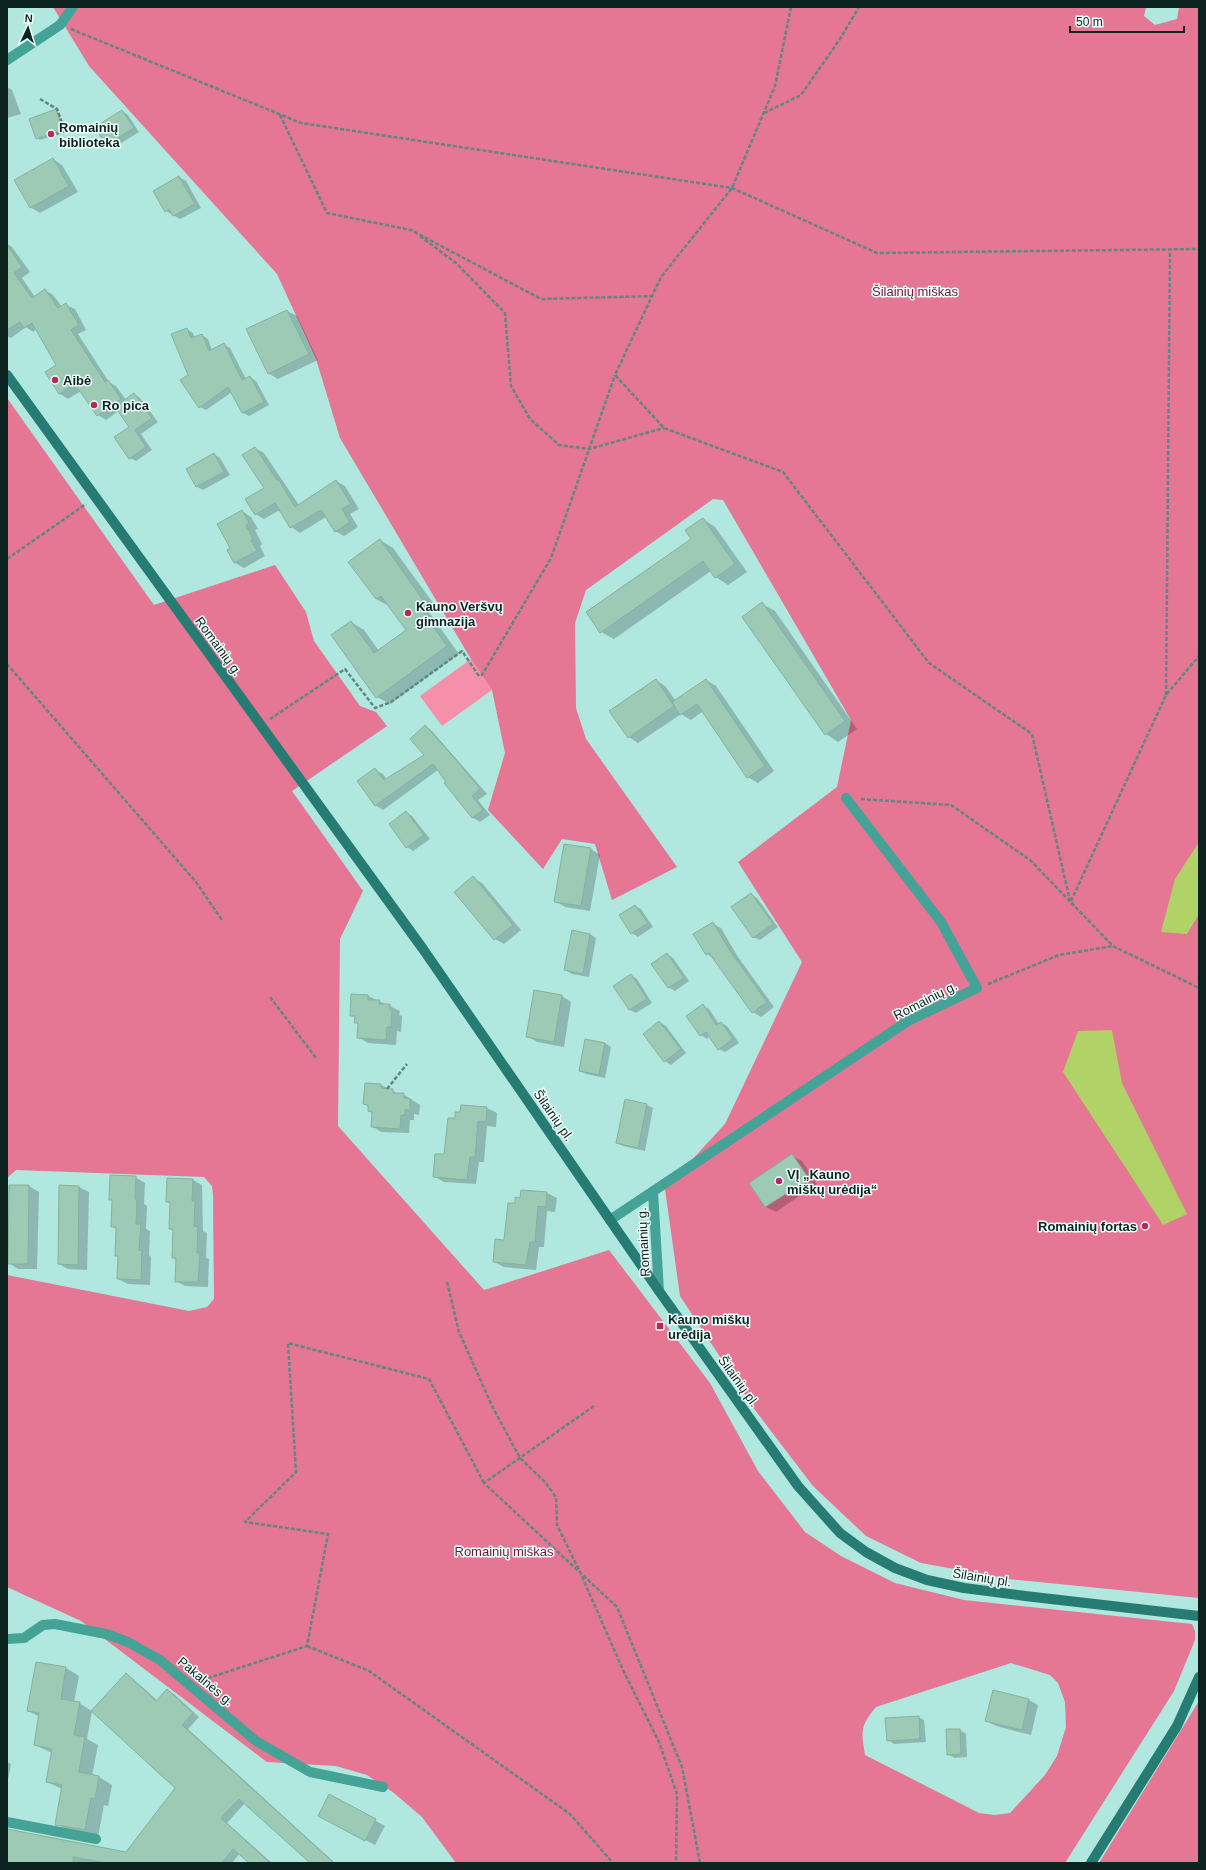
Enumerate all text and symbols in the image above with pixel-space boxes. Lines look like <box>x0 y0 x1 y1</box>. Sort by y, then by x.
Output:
north arrow <box>8 8 48 48</box>
scale bar <box>1070 8 1184 34</box>
text: N <box>24 12 33 24</box>
text: 50 m <box>1076 15 1103 29</box>
place label: Romainių biblioteka <box>59 120 120 150</box>
marker: Romainių biblioteka <box>46 129 56 139</box>
park label: Šilainių miškas <box>872 284 958 299</box>
place label: Aibė <box>63 373 91 388</box>
marker: Aibė <box>50 375 60 385</box>
place label: Ro pica <box>102 398 150 413</box>
marker: Ro pica <box>89 400 99 410</box>
place label: Kauno Veršvų gimnazija <box>416 599 503 629</box>
marker: Kauno Veršvų gimnazija <box>403 608 413 618</box>
street label: Romainių g. <box>192 614 245 679</box>
street label: Romainių g. <box>891 978 960 1023</box>
street label: Šilainių pl. <box>530 1087 577 1144</box>
place label: VĮ „Kauno miškų urėdija“ <box>787 1167 877 1197</box>
marker: VĮ „Kauno miškų urėdija“ <box>774 1176 784 1186</box>
street label: Romainių g. <box>634 1207 653 1277</box>
place label: Romainių fortas <box>1038 1219 1137 1234</box>
marker: Romainių fortas <box>1140 1221 1150 1231</box>
place label: Kauno miškų urėdija <box>668 1312 750 1342</box>
marker: Kauno miškų urėdija <box>655 1321 665 1331</box>
street label: Šilainių pl. <box>715 1353 762 1410</box>
park label: Romainių miškas <box>455 1544 554 1559</box>
street label: Šilainių pl. <box>951 1565 1012 1590</box>
street label: Pakalnės g. <box>175 1654 237 1709</box>

